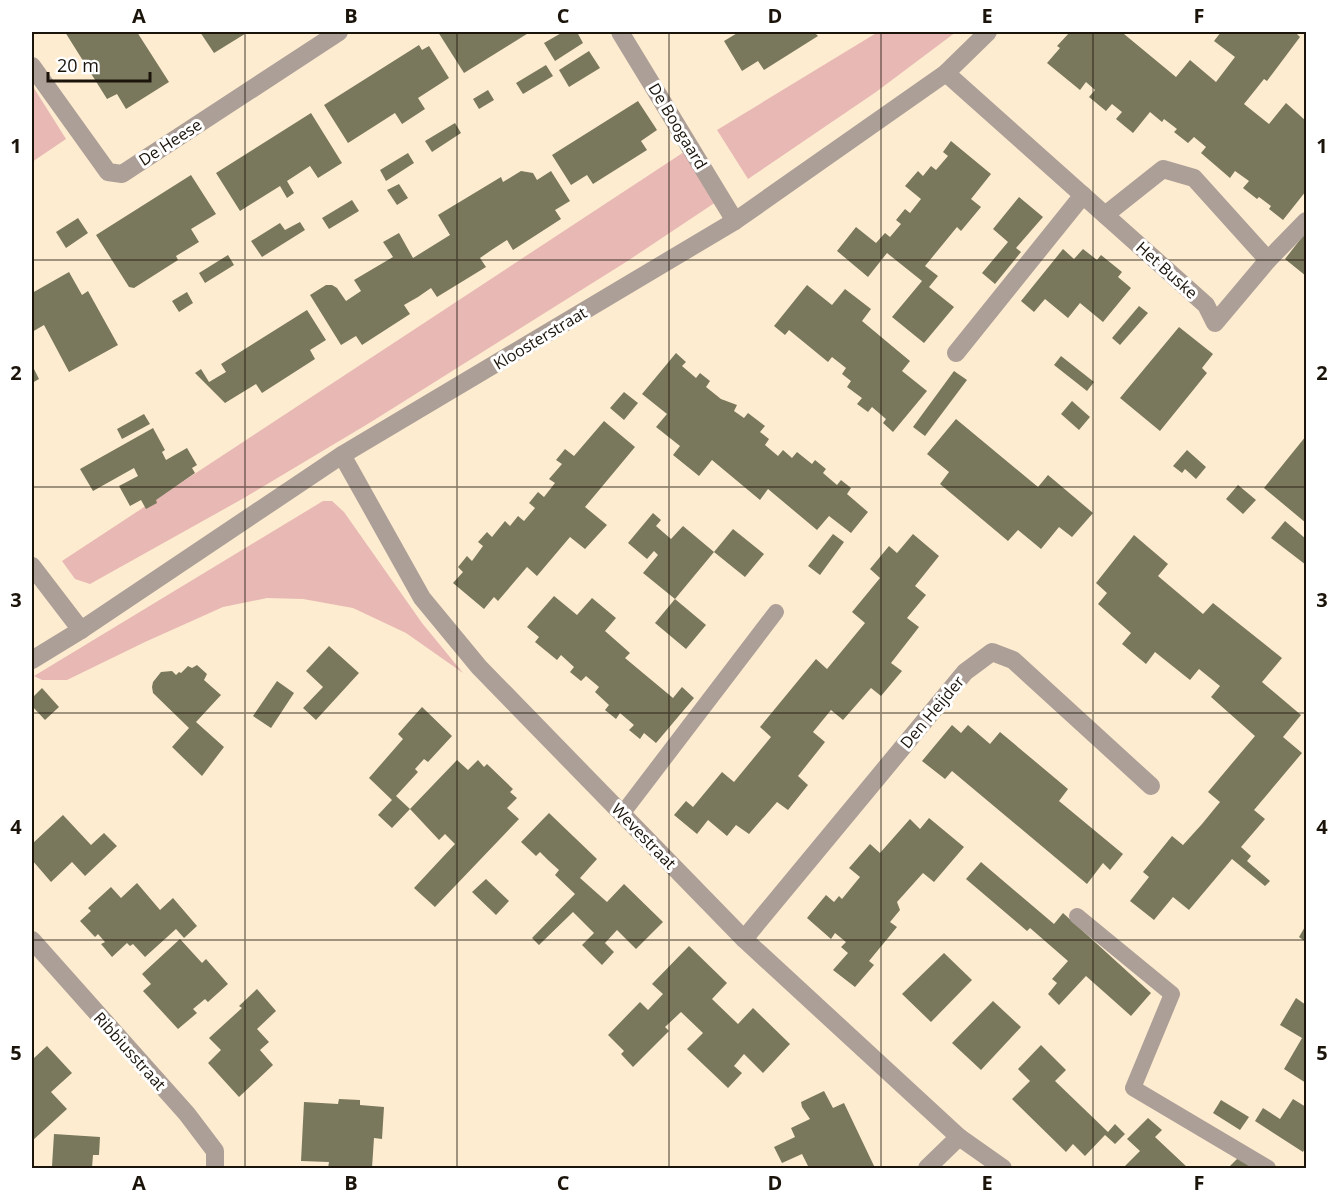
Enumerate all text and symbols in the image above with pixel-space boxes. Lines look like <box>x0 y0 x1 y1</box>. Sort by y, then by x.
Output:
text: A <box>132 2 146 29</box>
text: B <box>344 2 358 29</box>
text: C <box>557 2 570 29</box>
text: D <box>768 2 782 29</box>
text: E <box>981 2 993 29</box>
text: F <box>1194 2 1204 29</box>
scale bar <box>48 45 150 83</box>
text: 20 m <box>57 53 99 77</box>
street label: De Boogaard <box>644 79 712 173</box>
street label: De Heese <box>134 113 206 171</box>
text: 1 <box>10 132 22 159</box>
text: 1 <box>1316 132 1328 159</box>
street label: Het Buske <box>1131 236 1203 304</box>
street label: Kloosterstraat <box>489 301 591 375</box>
text: 2 <box>10 359 22 386</box>
text: 2 <box>1316 359 1328 386</box>
text: 3 <box>10 586 22 613</box>
text: 3 <box>1316 586 1328 613</box>
street label: Den Heijder <box>895 671 969 753</box>
street label: Wevestraat <box>607 798 681 874</box>
text: 4 <box>10 813 22 840</box>
text: 4 <box>1316 813 1328 840</box>
street label: Ribbiusstraat <box>89 1007 171 1095</box>
text: 5 <box>10 1039 22 1066</box>
text: 5 <box>1316 1039 1328 1066</box>
text: A <box>132 1169 146 1196</box>
text: B <box>344 1169 358 1196</box>
text: C <box>557 1169 570 1196</box>
text: D <box>768 1169 782 1196</box>
text: E <box>981 1169 993 1196</box>
text: F <box>1194 1169 1204 1196</box>

